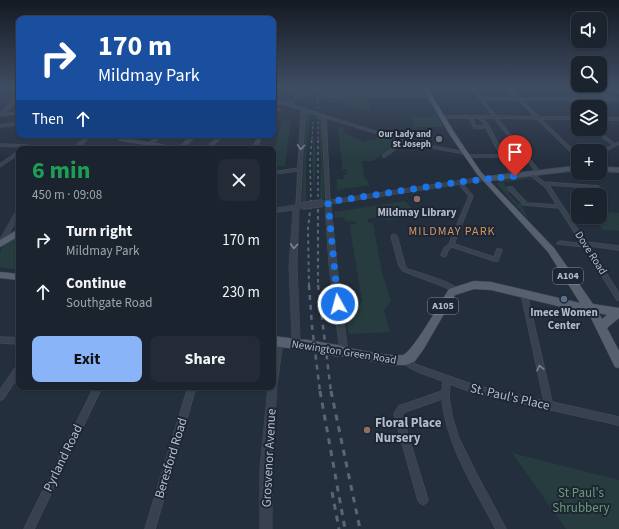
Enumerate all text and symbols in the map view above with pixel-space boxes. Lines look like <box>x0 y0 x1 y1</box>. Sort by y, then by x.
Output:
map controls <box>571 12 607 224</box>
button: sound <box>571 12 607 48</box>
text: 170 m <box>98 26 172 66</box>
icon: right <box>32 32 84 84</box>
button: search <box>571 56 607 92</box>
text: Mildmay Park <box>98 63 200 88</box>
button: layers <box>571 100 607 136</box>
icon: ahead <box>72 108 94 130</box>
text: Then <box>32 109 64 130</box>
place label: Our Lady and St Joseph <box>378 128 431 151</box>
marker: Our Lady and St Joseph <box>434 134 444 144</box>
pin <box>498 135 532 176</box>
icon: arrive <box>504 141 526 163</box>
one-way arrow <box>297 144 306 150</box>
button: + <box>571 144 607 180</box>
text: 6 min <box>32 153 90 188</box>
button: close <box>218 159 260 201</box>
text: 450 m · 09:08 <box>32 186 102 204</box>
button: − <box>571 188 607 224</box>
marker: Mildmay Library <box>412 194 422 204</box>
place label: Mildmay Library <box>377 205 457 220</box>
text: Turn right <box>66 221 132 242</box>
district label: MILDMAY PARK <box>409 223 495 240</box>
street label: Dove Road <box>571 228 611 278</box>
icon: right <box>32 229 54 251</box>
text: 170 m <box>222 230 260 251</box>
text: Mildmay Park <box>66 242 139 260</box>
one-way arrow <box>289 243 298 249</box>
road number: A104 <box>553 268 583 284</box>
text: Continue <box>66 273 126 294</box>
icon: ahead <box>32 281 54 303</box>
text: 230 m <box>222 282 260 303</box>
position arrow <box>317 283 359 325</box>
text: Southgate Road <box>66 294 152 312</box>
marker: Imece Women Center <box>559 294 569 304</box>
road number: A105 <box>428 298 458 314</box>
place label: Imece Women Center <box>530 305 598 333</box>
button: Exit <box>32 336 142 382</box>
button: Share <box>150 336 260 382</box>
street label: Newington Green Road <box>291 336 397 368</box>
one-way arrow <box>537 364 545 371</box>
street label: St. Paul's Place <box>468 379 552 415</box>
street label: Grosvenor Avenue <box>257 408 281 508</box>
place label: Floral Place Nursery <box>375 414 442 447</box>
street label: Beresford Road <box>150 416 192 500</box>
street label: Pyrland Road <box>39 421 87 495</box>
marker: Floral Place Nursery <box>362 425 372 435</box>
park label: St Paul's Shrubbery <box>552 484 610 517</box>

